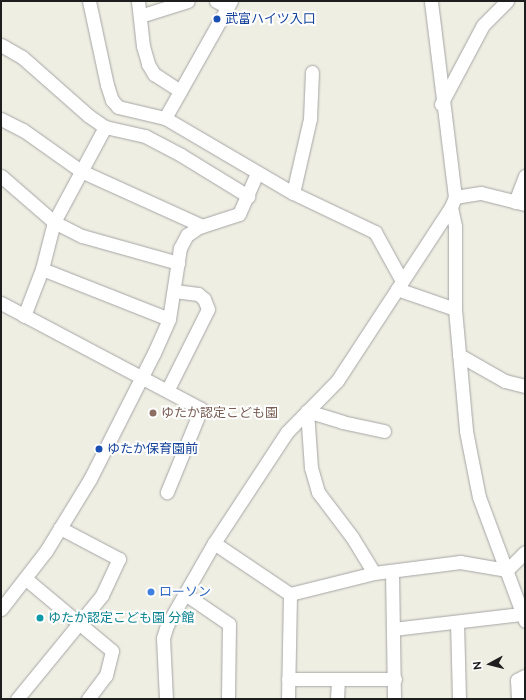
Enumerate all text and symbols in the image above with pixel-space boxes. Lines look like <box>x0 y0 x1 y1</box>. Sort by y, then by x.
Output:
place label: 武富ハイツ入口 <box>225 11 316 27</box>
marker: 武富ハイツ入口 <box>212 14 222 24</box>
place label: ゆたか認定こども園 <box>161 405 278 421</box>
marker: ゆたか認定こども園 <box>148 408 158 418</box>
place label: ゆたか保育園前 <box>107 441 198 457</box>
marker: ゆたか保育園前 <box>94 444 104 454</box>
place label: ローソン <box>159 584 211 600</box>
marker: ローソン <box>146 587 156 597</box>
place label: ゆたか認定こども園 分館 <box>48 610 194 626</box>
marker: ゆたか認定こども園 分館 <box>35 613 45 623</box>
north arrow <box>470 644 510 684</box>
text: N <box>471 661 485 670</box>

